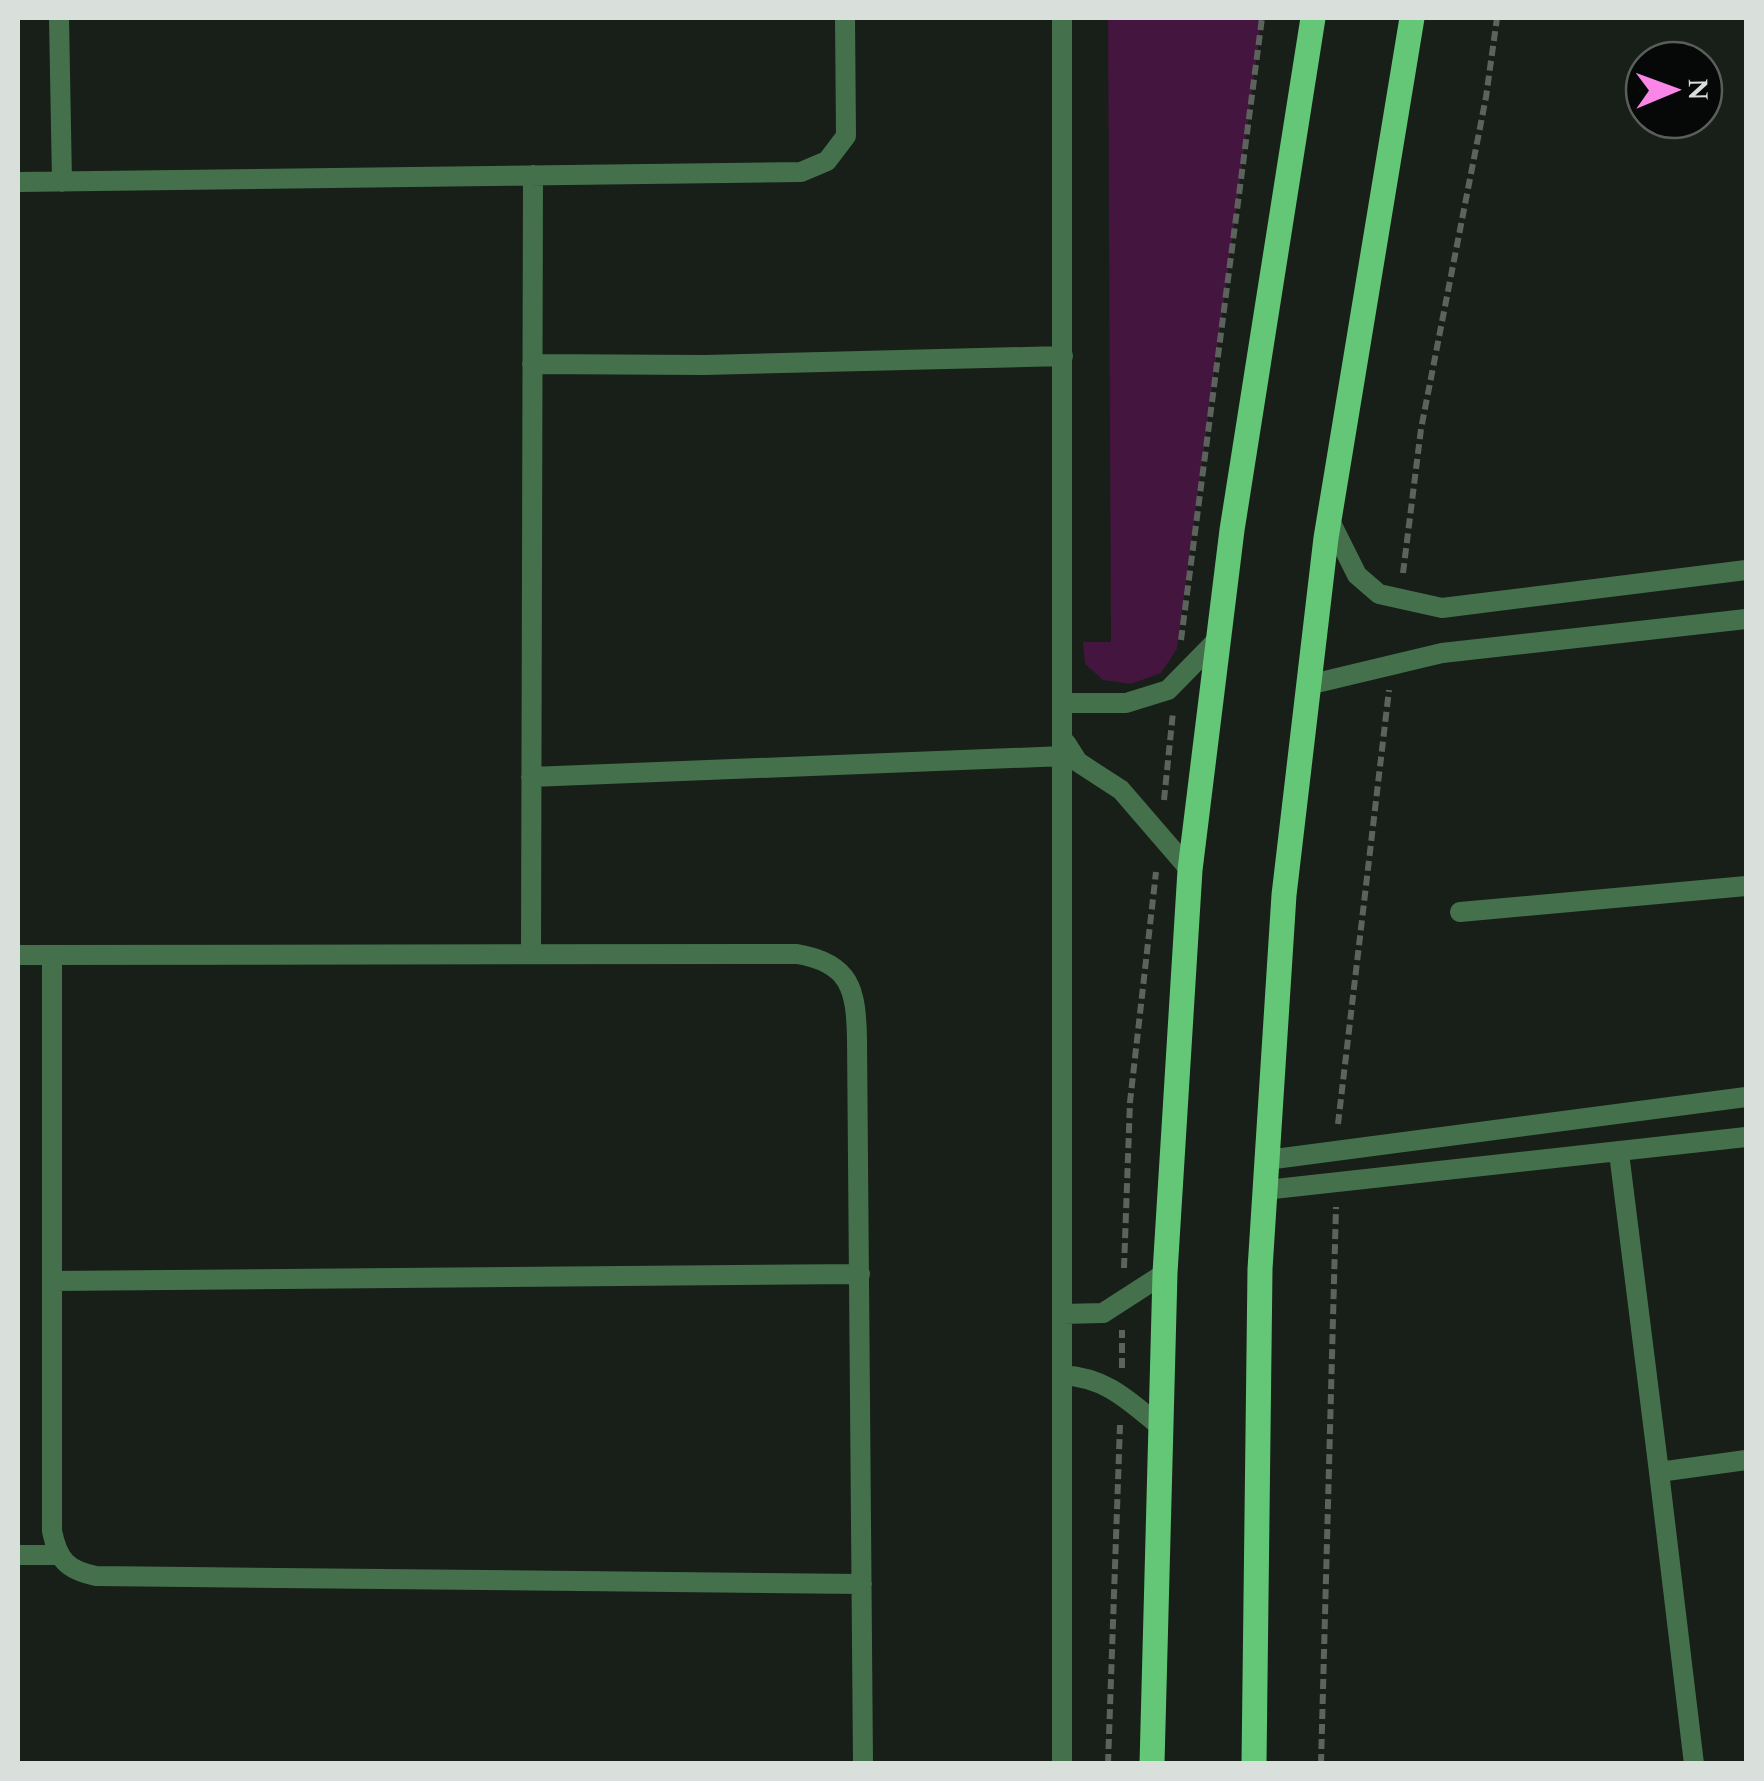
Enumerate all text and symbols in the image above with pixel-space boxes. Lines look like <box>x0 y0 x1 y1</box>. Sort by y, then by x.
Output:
north arrow <box>1624 40 1724 140</box>
text: N <box>1676 78 1719 101</box>

